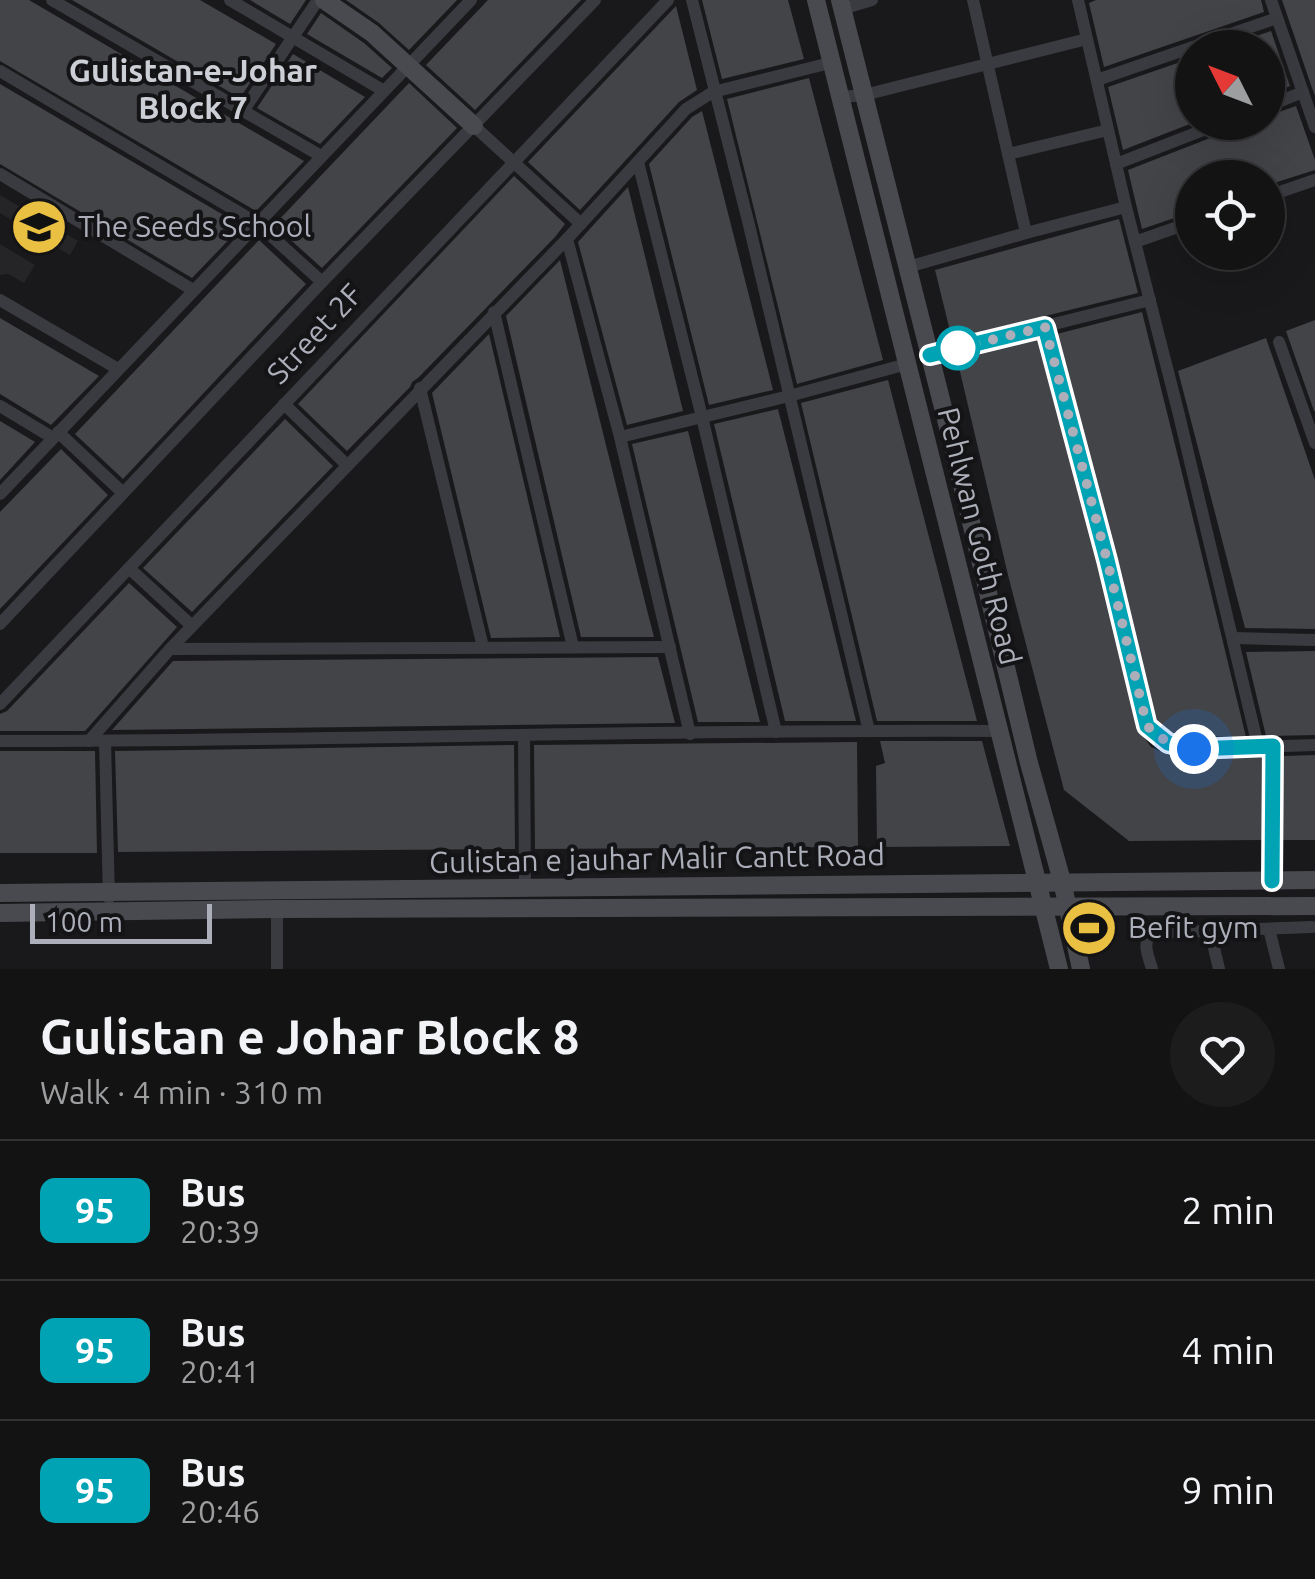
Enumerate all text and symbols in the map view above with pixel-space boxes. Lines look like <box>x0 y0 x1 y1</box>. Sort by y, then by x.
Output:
north arrow <box>1175 30 1285 140</box>
map controls <box>1175 30 1285 270</box>
district label: Gulistan-e-Johar Block 7 <box>69 52 317 125</box>
button: locate <box>1175 160 1285 270</box>
school or university icon: The Seeds School <box>9 197 69 257</box>
place label: The Seeds School <box>78 209 311 243</box>
street label: Street 2F <box>260 277 369 390</box>
unlabelled marker <box>937 327 979 369</box>
street label: Pehlwan Goth Road <box>932 404 1028 668</box>
your location <box>1169 724 1219 774</box>
street label: Gulistan e jauhar Malir Cantt Road <box>429 837 885 879</box>
sports icon: Befit gym <box>1059 898 1119 958</box>
scale bar <box>30 899 212 944</box>
text: 100 m <box>45 906 123 937</box>
place label: Befit gym <box>1128 910 1259 944</box>
button: heart <box>1170 1002 1275 1107</box>
text: Gulistan e Johar Block 8 <box>40 1009 580 1063</box>
text: Walk · 4 min · 310 m <box>40 1074 323 1110</box>
text: Bus <box>180 1171 245 1213</box>
text: 2 min <box>1181 1189 1275 1231</box>
text: 95 <box>75 1190 115 1230</box>
text: 20:39 <box>180 1213 260 1249</box>
text: Bus <box>180 1311 245 1353</box>
text: 4 min <box>1181 1329 1275 1371</box>
text: 95 <box>75 1330 115 1370</box>
text: 20:41 <box>180 1353 260 1389</box>
text: Bus <box>180 1451 245 1493</box>
text: 9 min <box>1181 1469 1275 1511</box>
text: 95 <box>75 1470 115 1510</box>
text: 20:46 <box>180 1493 260 1529</box>

